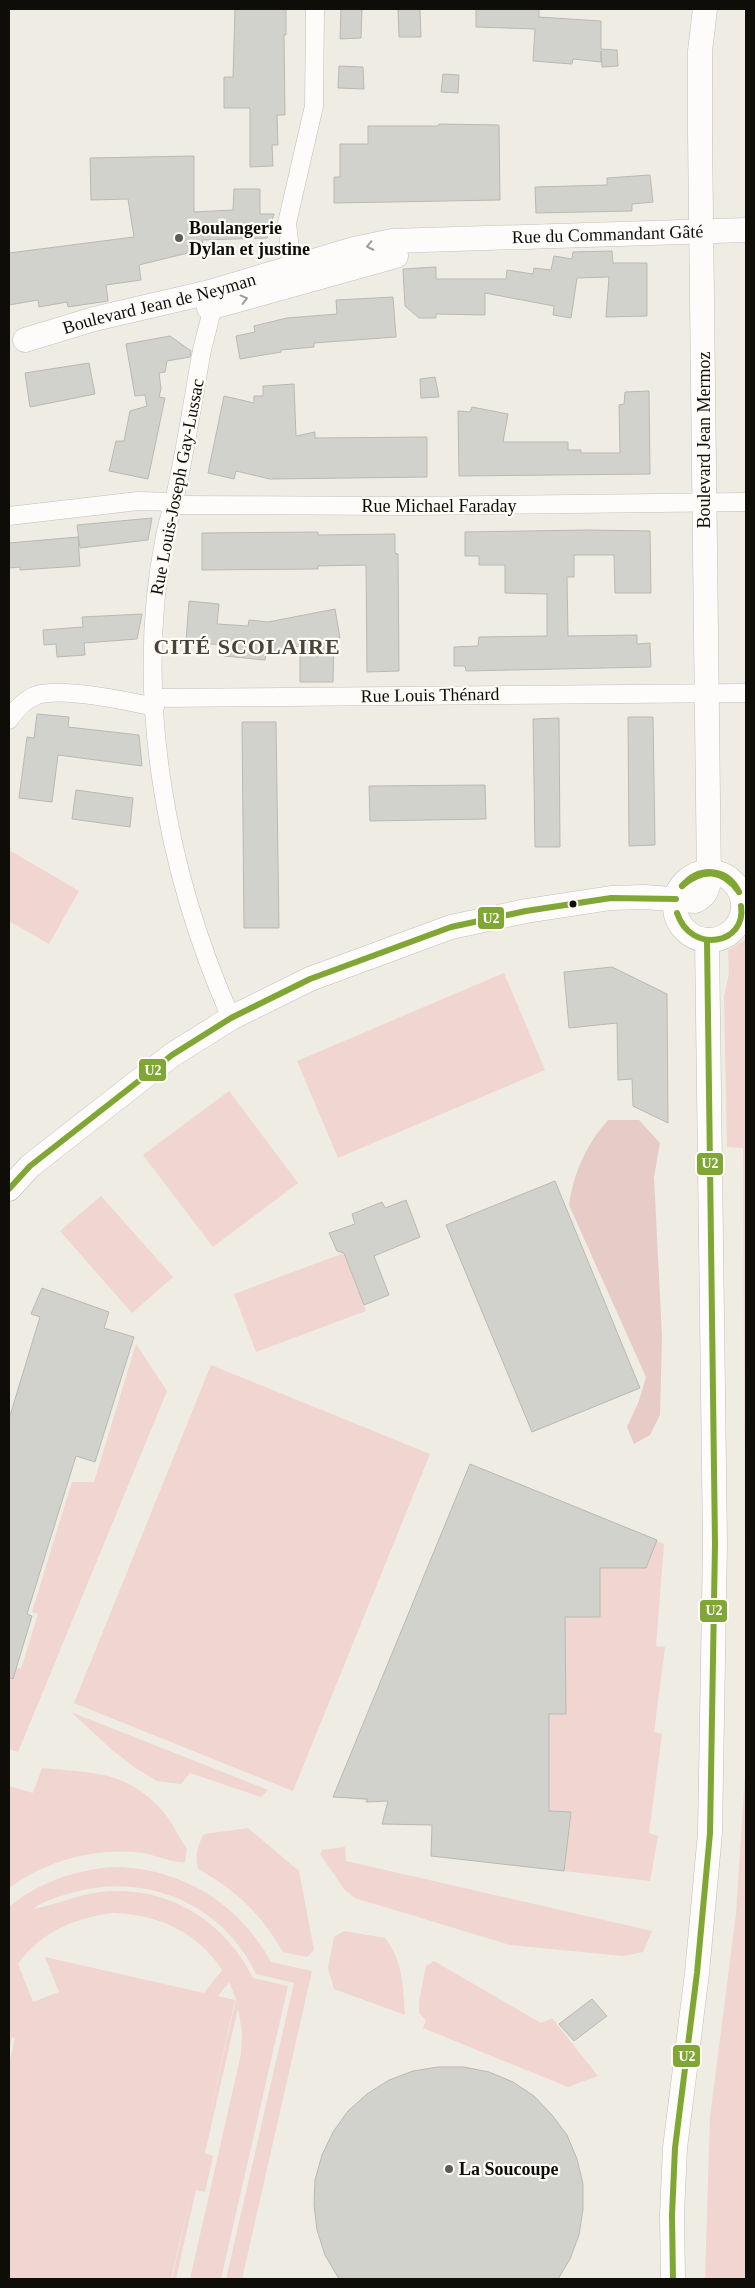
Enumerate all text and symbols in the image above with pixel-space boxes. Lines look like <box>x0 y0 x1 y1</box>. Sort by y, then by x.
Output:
place label: Boulangerie Dylan et justine <box>189 218 310 259</box>
street label: Rue du Commandant Gâté <box>511 221 704 247</box>
marker: Boulangerie Dylan et justine <box>173 232 185 244</box>
one-way arrow <box>365 240 374 251</box>
street label: Boulevard Jean de Neyman <box>60 269 258 338</box>
one-way arrow <box>240 294 249 305</box>
street label: Boulevard Jean Mermoz <box>694 352 714 528</box>
street label: Rue Louis-Joseph Gay-Lussac <box>146 377 208 597</box>
street label: Rue Michael Faraday <box>362 496 516 516</box>
district label: CITÉ SCOLAIRE <box>153 634 341 659</box>
street label: Rue Louis Thénard <box>361 684 499 706</box>
unlabelled marker <box>568 899 578 909</box>
line badge: U2 <box>477 906 505 930</box>
text: U2 <box>482 911 500 926</box>
line badge: U2 <box>138 1058 167 1082</box>
text: U2 <box>144 1063 162 1078</box>
line badge: U2 <box>696 1152 724 1176</box>
text: U2 <box>701 1156 719 1171</box>
line badge: U2 <box>699 1599 728 1623</box>
text: U2 <box>705 1603 723 1618</box>
line badge: U2 <box>672 2044 701 2068</box>
text: U2 <box>678 2049 696 2064</box>
place label: La Soucoupe <box>459 2159 559 2179</box>
marker: La Soucoupe <box>443 2163 455 2175</box>

